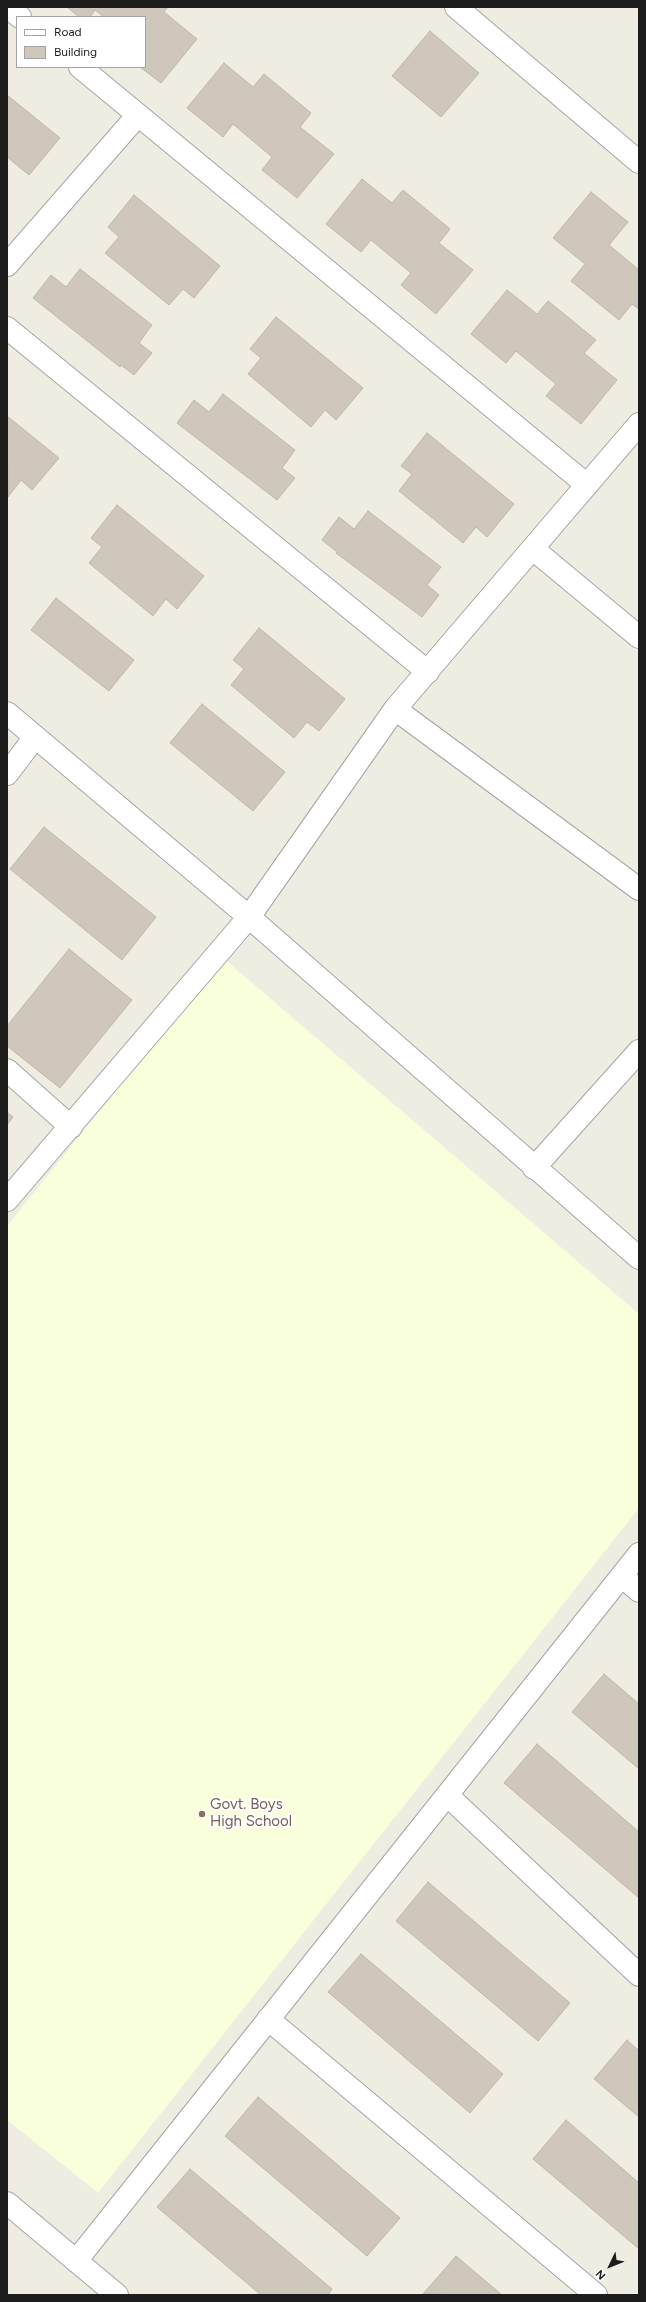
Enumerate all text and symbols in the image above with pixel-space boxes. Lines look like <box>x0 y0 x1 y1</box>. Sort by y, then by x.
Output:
legend <box>16 16 146 68</box>
text: Road <box>54 25 82 39</box>
text: Building <box>54 45 97 59</box>
place label: Govt. Boys High School <box>210 1796 292 1831</box>
marker: Govt. Boys High School <box>197 1809 207 1819</box>
north arrow <box>590 2246 630 2286</box>
text: N <box>593 2267 609 2282</box>

